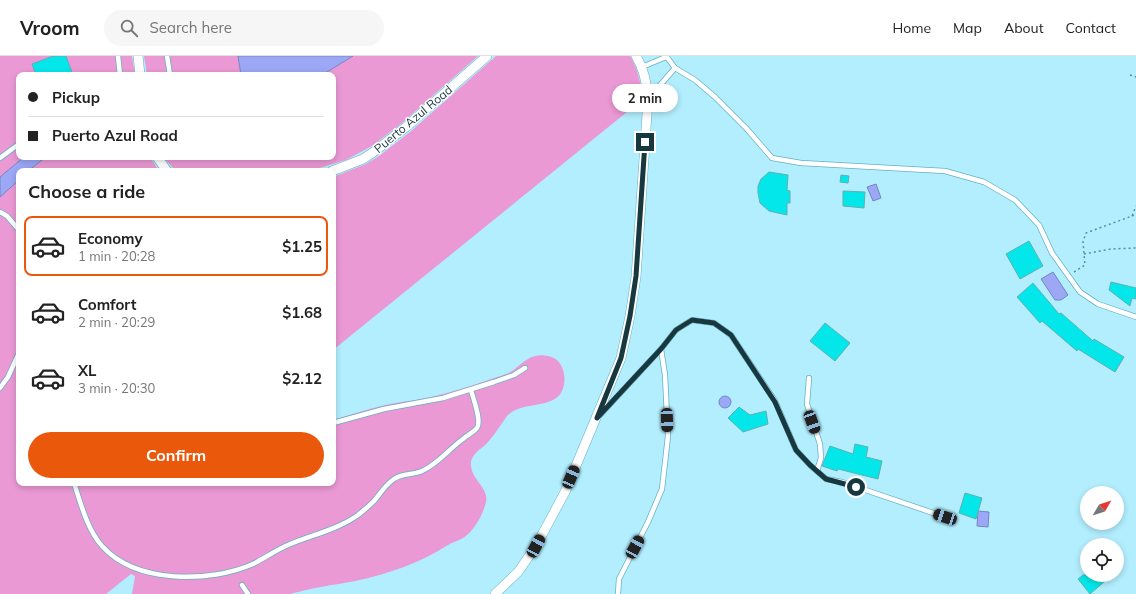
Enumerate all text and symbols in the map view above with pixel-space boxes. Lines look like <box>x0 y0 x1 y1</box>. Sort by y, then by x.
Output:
search box <box>104 10 384 46</box>
text: Vroom <box>20 16 80 40</box>
icon: search <box>118 17 140 39</box>
text: Search here <box>150 18 232 37</box>
text: Home <box>892 19 931 37</box>
text: Map <box>953 19 982 37</box>
text: About <box>1004 19 1044 37</box>
text: Contact <box>1066 19 1116 37</box>
street label: Puerto Azul Road <box>371 82 455 156</box>
callout: 2 min <box>612 84 678 112</box>
text: Pickup <box>52 88 100 107</box>
text: 2 min <box>628 90 662 106</box>
text: Puerto Azul Road <box>52 126 178 145</box>
route end <box>636 133 654 151</box>
text: Choose a ride <box>28 180 145 203</box>
icon: car <box>30 228 66 264</box>
text: Economy <box>78 229 143 248</box>
text: $1.25 <box>282 237 322 256</box>
text: 1 min · 20:28 <box>78 248 155 264</box>
icon: car <box>30 294 66 330</box>
text: Comfort <box>78 295 136 314</box>
text: $1.68 <box>282 303 322 322</box>
text: 2 min · 20:29 <box>78 314 155 330</box>
icon: car <box>30 360 66 396</box>
text: XL <box>78 361 96 380</box>
text: $2.12 <box>282 369 322 388</box>
text: 3 min · 20:30 <box>78 380 155 396</box>
car <box>661 408 673 432</box>
car <box>802 409 822 435</box>
button: Confirm <box>28 432 324 478</box>
car <box>561 464 581 490</box>
route start <box>847 478 865 496</box>
north arrow <box>1080 486 1124 530</box>
map controls <box>1080 486 1124 582</box>
car <box>932 508 958 526</box>
car <box>525 533 547 559</box>
car <box>624 534 646 560</box>
button: locate <box>1080 538 1124 582</box>

